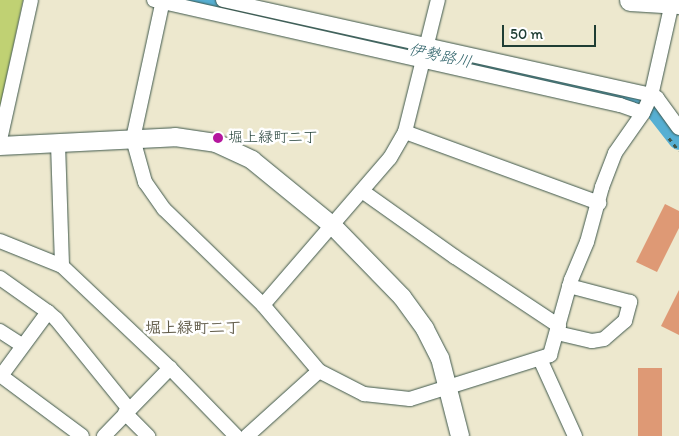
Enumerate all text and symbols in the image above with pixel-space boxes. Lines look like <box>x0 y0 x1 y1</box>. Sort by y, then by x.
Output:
scale bar <box>504 15 598 47</box>
text: 50 m <box>510 25 543 43</box>
water label: 伊勢路川 <box>407 40 473 72</box>
place label: 堀上緑町二丁 <box>228 129 318 147</box>
marker: 堀上緑町二丁 <box>212 132 224 144</box>
district label: 堀上緑町二丁 <box>145 318 241 338</box>

